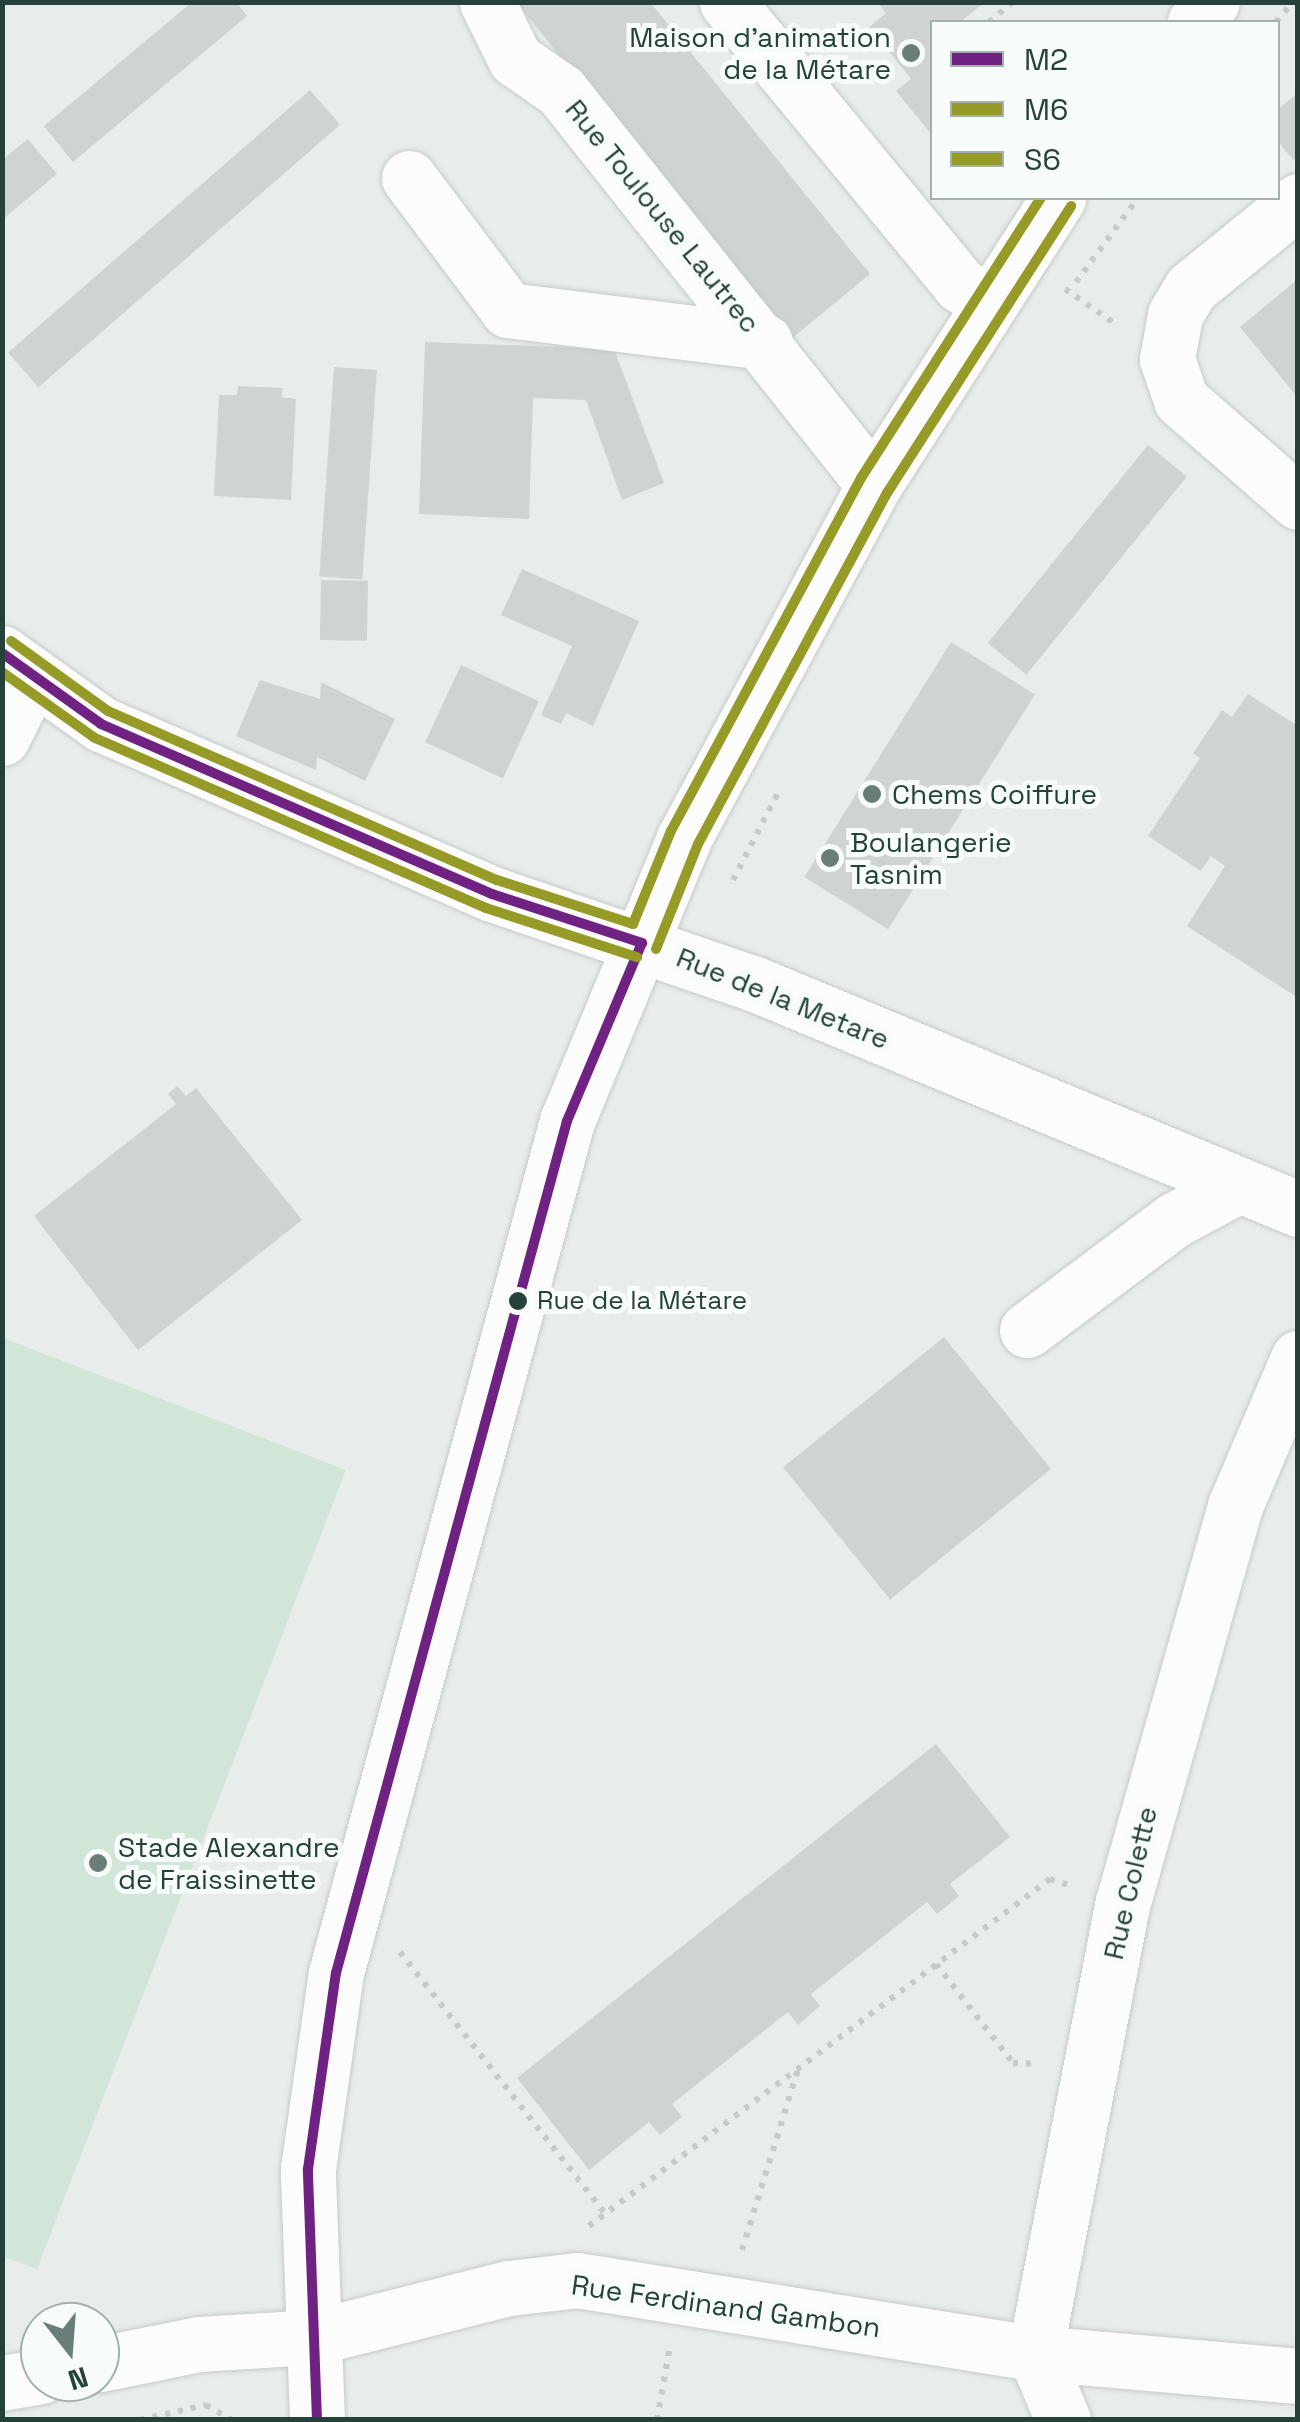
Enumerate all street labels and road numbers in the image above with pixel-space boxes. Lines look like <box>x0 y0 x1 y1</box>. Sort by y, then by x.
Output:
street label: Rue Toulouse Lautrec <box>558 92 768 340</box>
street label: Rue de la Metare <box>672 940 894 1056</box>
street label: Rue Colette <box>1096 1803 1164 1963</box>
street label: Rue Ferdinand Gambon <box>569 2268 883 2344</box>

